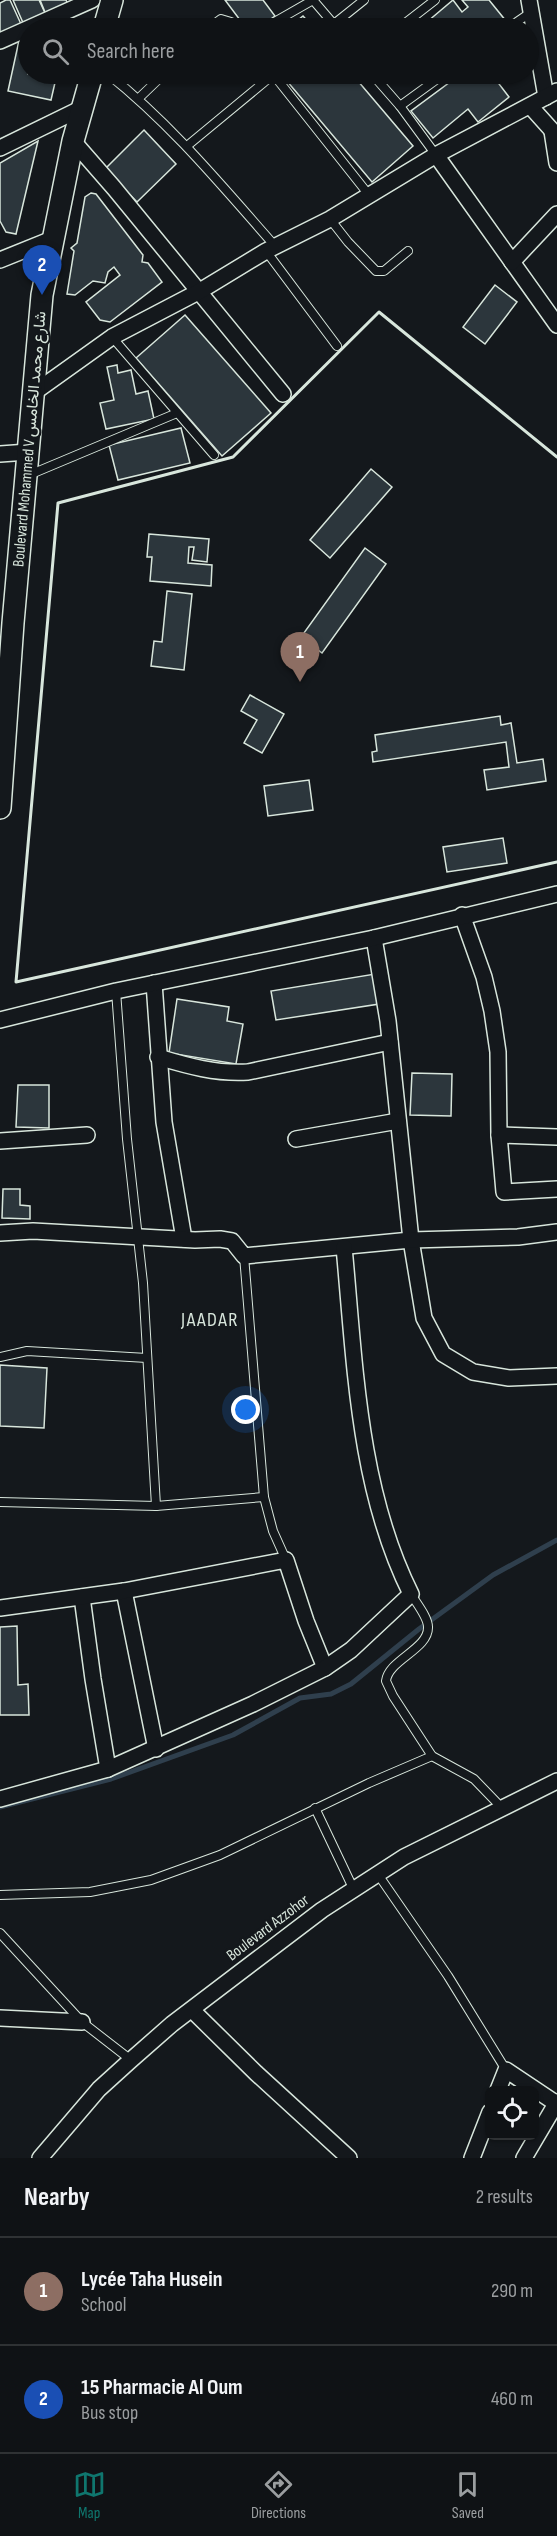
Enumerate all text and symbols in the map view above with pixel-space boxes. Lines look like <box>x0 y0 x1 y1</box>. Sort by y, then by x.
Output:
search box <box>18 18 539 84</box>
icon: search <box>39 35 72 68</box>
text: Search here <box>87 38 174 65</box>
pin: 2 <box>22 246 62 295</box>
street label: Boulevard Mohammed V شارع محمد الخامس <box>9 310 52 568</box>
pin: 1 <box>280 632 320 682</box>
district label: JAADAR <box>180 1308 239 1332</box>
your location <box>231 1395 260 1424</box>
street label: Boulevard Azzohor <box>223 1891 313 1965</box>
map controls <box>485 2086 539 2140</box>
button: locate <box>485 2086 539 2140</box>
text: Nearby <box>24 2182 90 2213</box>
text: 2 results <box>476 2185 533 2209</box>
text: Lycée Taha Husein <box>81 2266 222 2293</box>
text: 1 <box>40 2279 47 2303</box>
text: 290 m <box>491 2279 533 2303</box>
text: School <box>81 2293 126 2317</box>
text: 15 Pharmacie Al Oum <box>81 2374 243 2401</box>
text: 2 <box>39 2387 48 2411</box>
text: 460 m <box>491 2387 533 2411</box>
text: Bus stop <box>81 2401 138 2425</box>
tab: Map <box>73 2468 106 2523</box>
tab: Directions <box>251 2468 306 2523</box>
tab: Saved <box>451 2468 484 2523</box>

